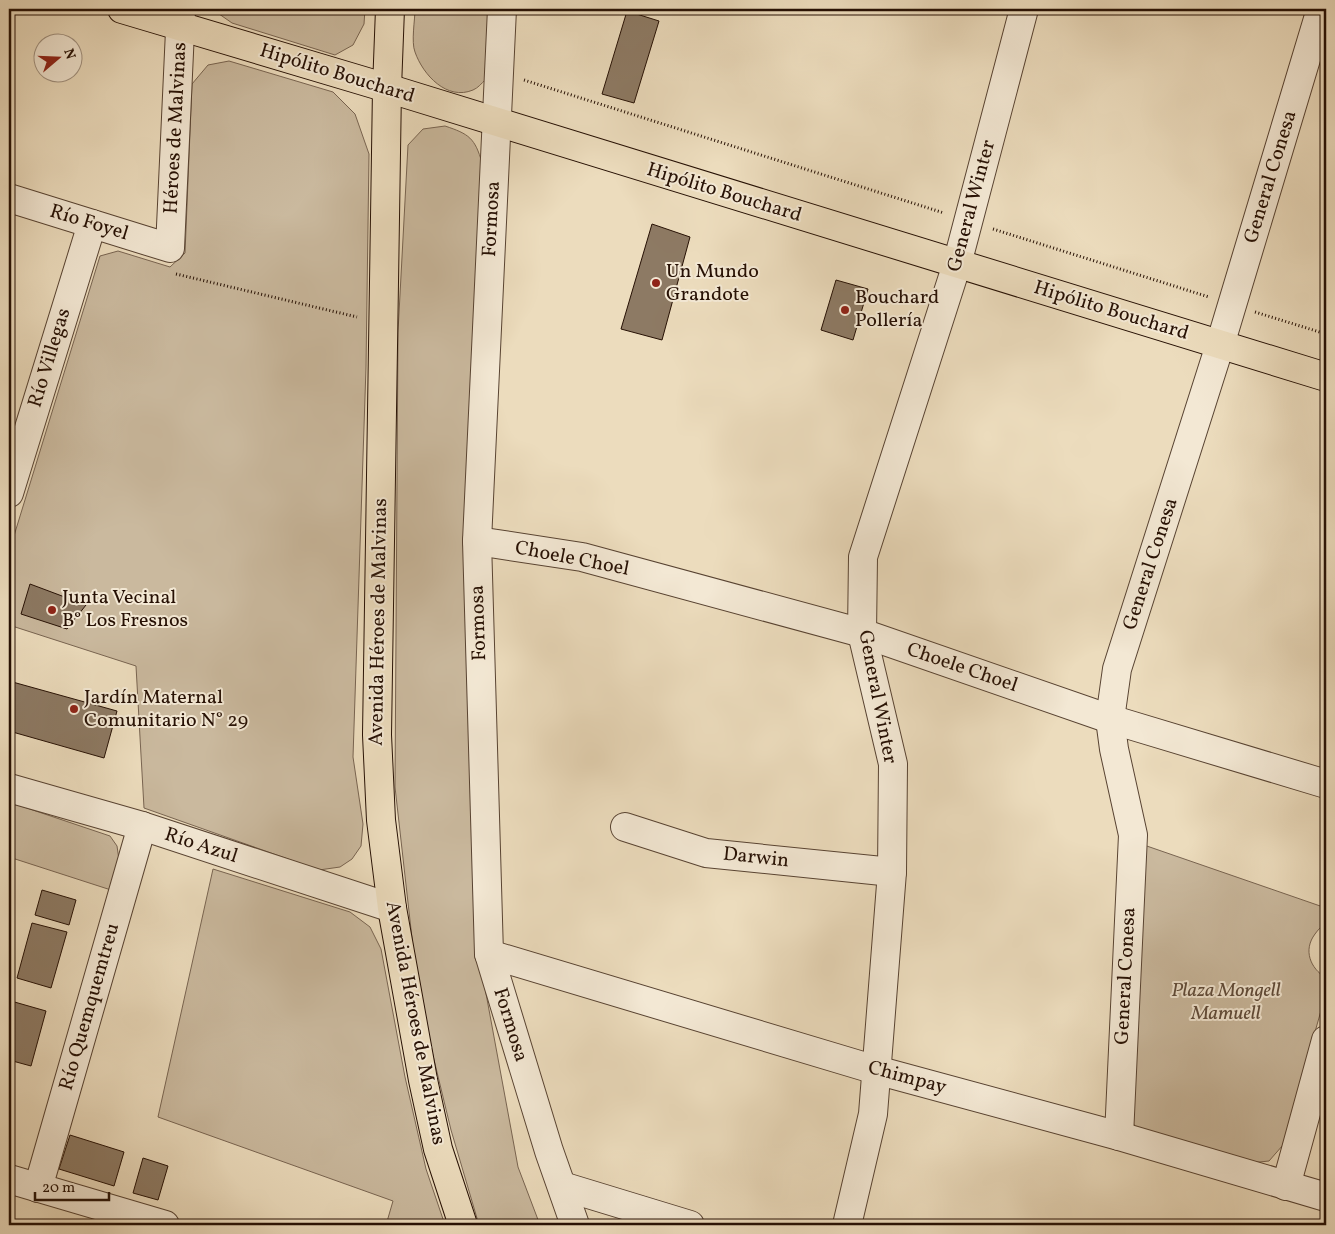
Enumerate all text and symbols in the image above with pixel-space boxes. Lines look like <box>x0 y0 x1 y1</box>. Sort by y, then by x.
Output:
north arrow <box>32 32 82 82</box>
street label: Hipólito Bouchard <box>256 37 418 111</box>
street label: Héroes de Malvinas <box>158 41 194 215</box>
text: N <box>58 46 80 62</box>
street label: General Conesa <box>1238 107 1304 247</box>
street label: General Winter <box>941 137 1003 275</box>
street label: Hipólito Bouchard <box>643 156 805 230</box>
street label: Formosa <box>476 180 508 258</box>
street label: Río Foyel <box>46 198 132 248</box>
place label: Un Mundo Grandote <box>666 258 759 309</box>
street label: Hipólito Bouchard <box>1030 274 1192 348</box>
marker: Un Mundo Grandote <box>650 277 662 289</box>
place label: Bouchard Pollería <box>855 284 939 335</box>
marker: Bouchard Pollería <box>839 304 851 316</box>
street label: Río Villegas <box>22 305 78 411</box>
street label: General Conesa <box>1116 494 1186 634</box>
street label: Avenida Héroes de Malvinas <box>363 498 395 746</box>
street label: Choele Choel <box>513 534 631 584</box>
place label: Junta Vecinal B° Los Fresnos <box>62 584 188 635</box>
street label: Formosa <box>464 584 494 662</box>
marker: Junta Vecinal B° Los Fresnos <box>46 604 58 616</box>
street label: General Winter <box>850 628 904 766</box>
street label: Choele Choel <box>903 636 1021 700</box>
place label: Jardín Maternal Comunitario N° 29 <box>84 684 248 735</box>
marker: Jardín Maternal Comunitario N° 29 <box>68 703 80 715</box>
street label: Río Azul <box>161 821 241 871</box>
street label: Darwin <box>722 841 791 875</box>
street label: Avenida Héroes de Malvinas <box>378 899 452 1147</box>
street label: General Conesa <box>1108 907 1144 1045</box>
street label: Río Quemquemtreu <box>53 920 127 1094</box>
park label: Plaza Mongell Mamuell <box>1171 977 1281 1028</box>
street label: Formosa <box>485 985 535 1066</box>
street label: Chimpay <box>865 1054 950 1102</box>
scale bar <box>35 1169 109 1201</box>
text: 20 m <box>42 1178 75 1199</box>

